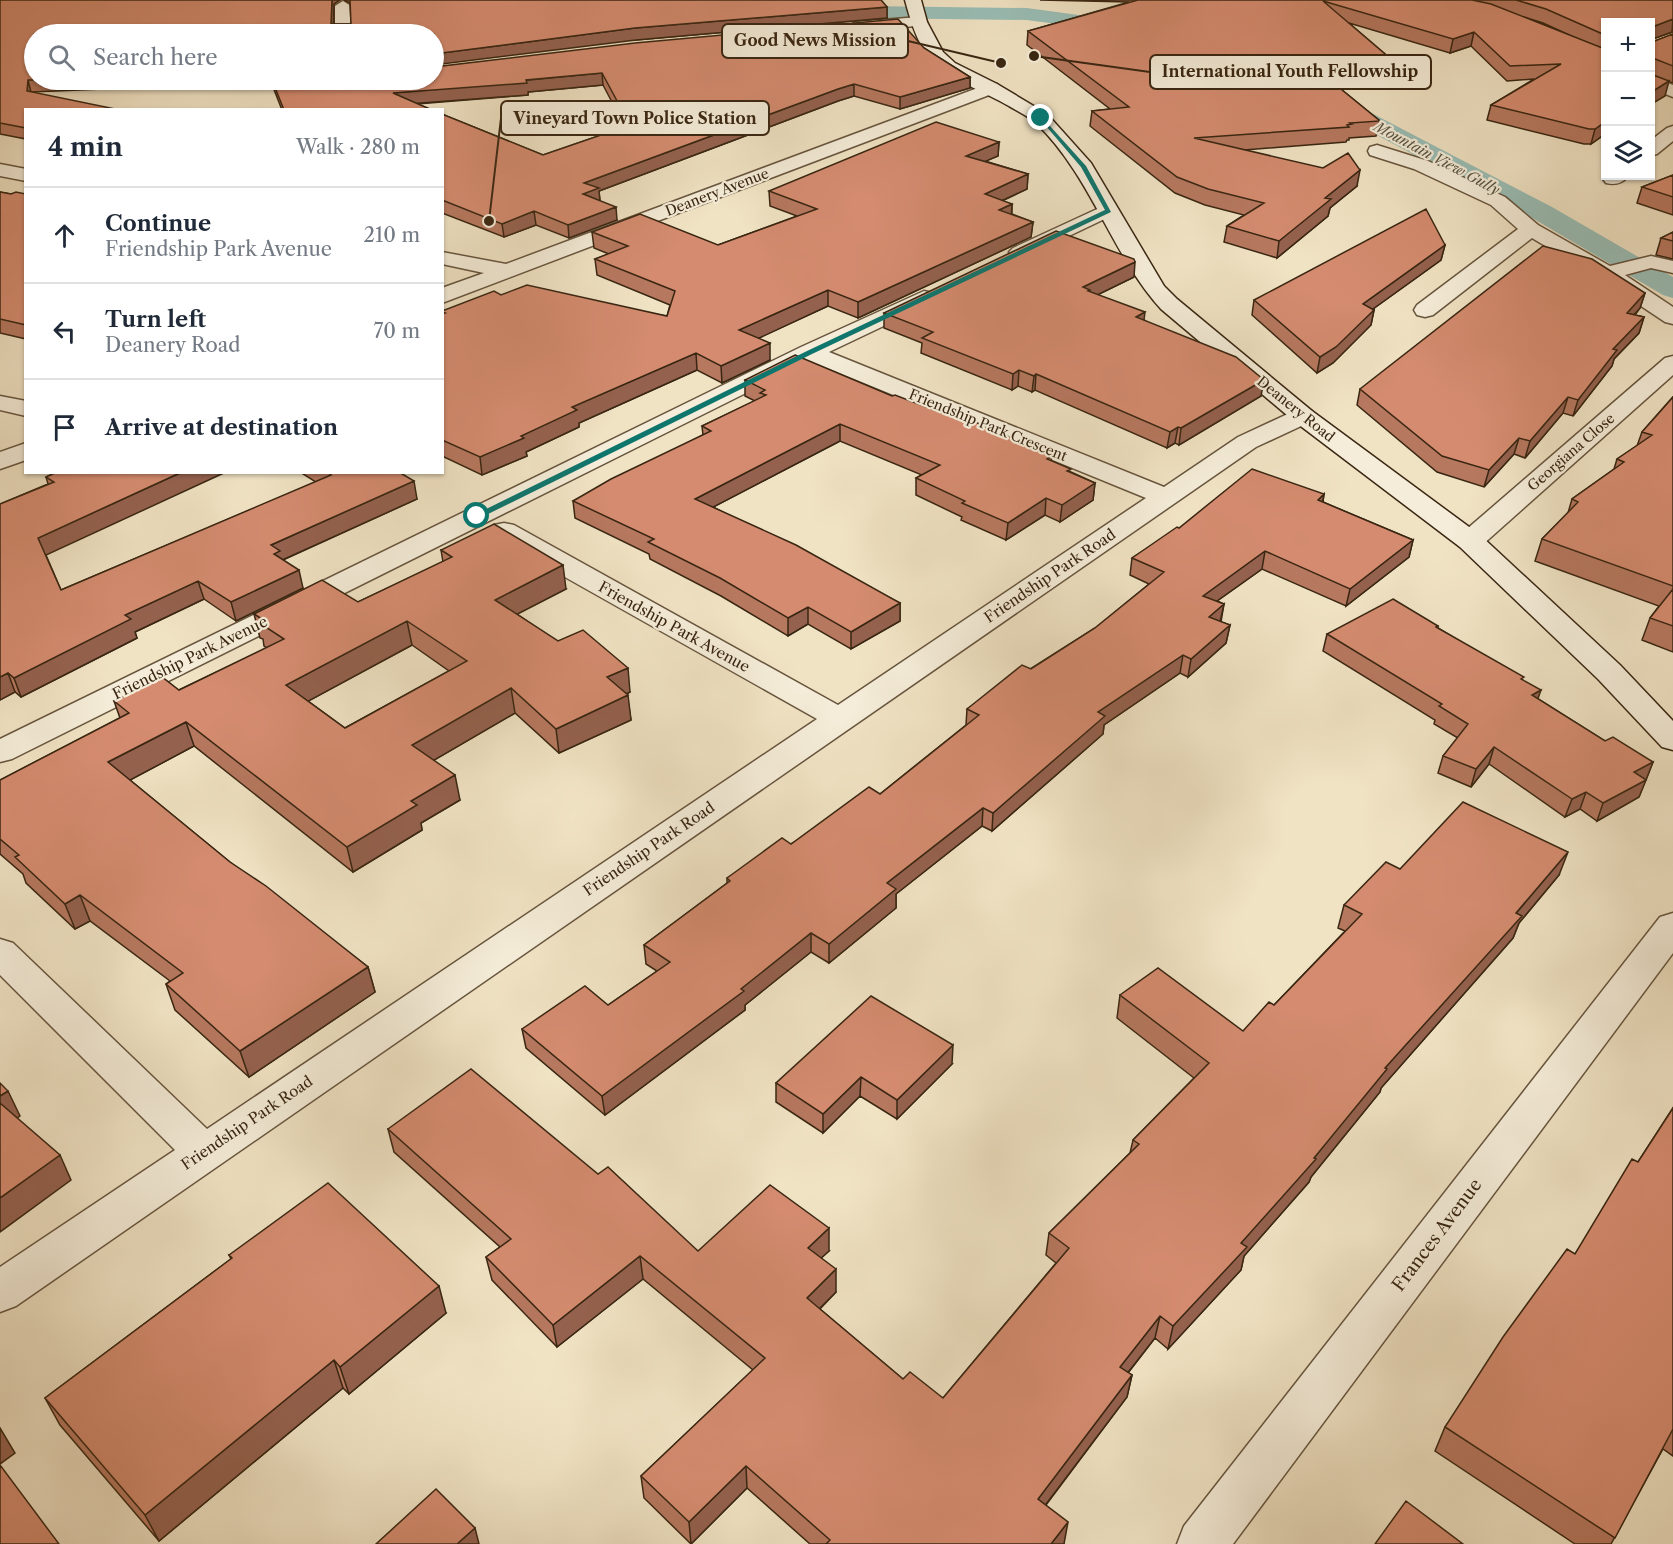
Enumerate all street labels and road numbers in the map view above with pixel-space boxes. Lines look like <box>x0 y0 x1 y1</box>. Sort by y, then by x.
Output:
street label: Deanery Avenue <box>663 164 771 220</box>
street label: Deanery Road <box>1254 372 1339 446</box>
street label: Friendship Park Crescent <box>906 385 1070 465</box>
street label: Georgiana Close <box>1524 409 1618 495</box>
street label: Friendship Park Road <box>980 524 1119 627</box>
street label: Friendship Park Avenue <box>595 577 753 676</box>
street label: Friendship Park Avenue <box>109 612 270 703</box>
street label: Friendship Park Road <box>579 797 718 900</box>
street label: Friendship Park Road <box>177 1071 316 1174</box>
street label: Frances Avenue <box>1387 1174 1487 1296</box>

